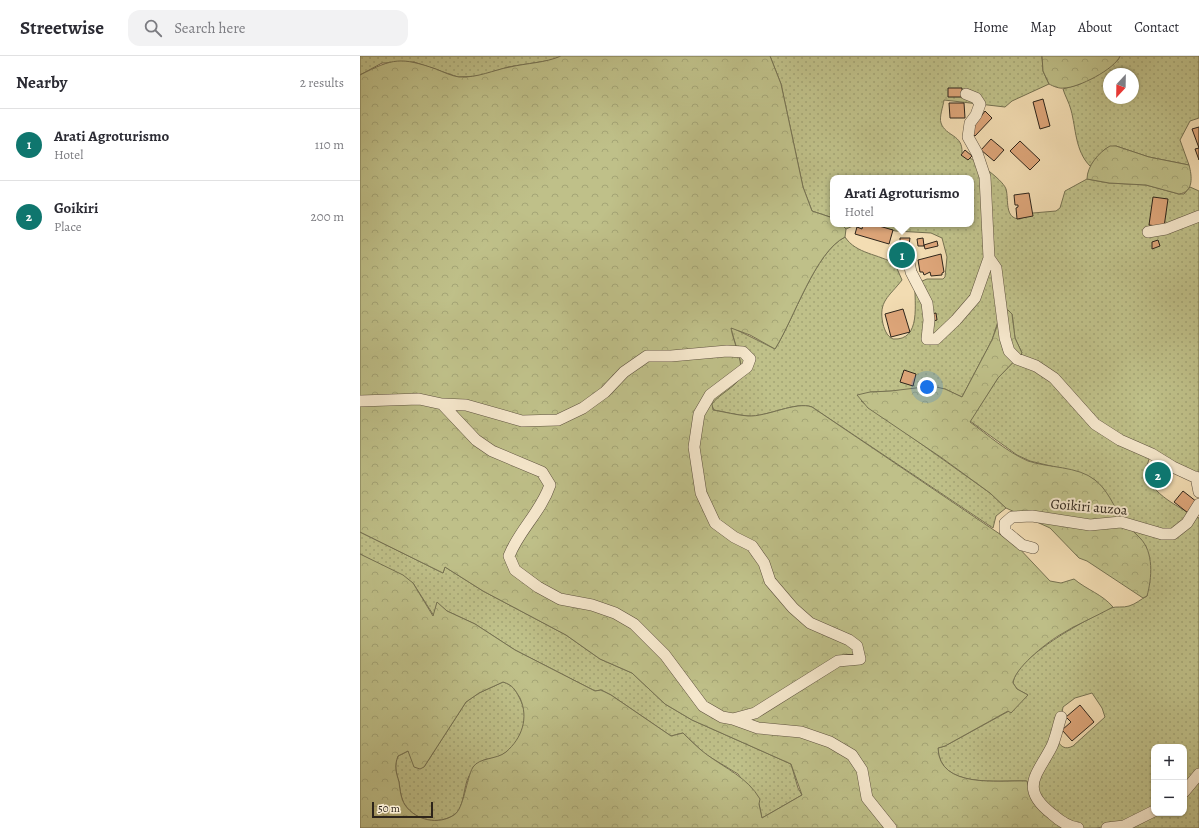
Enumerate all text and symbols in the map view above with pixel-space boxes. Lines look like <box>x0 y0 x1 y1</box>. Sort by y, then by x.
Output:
search box <box>128 10 408 46</box>
text: Streetwise <box>20 15 104 41</box>
icon: search <box>142 17 164 39</box>
text: Search here <box>174 18 245 38</box>
text: Home <box>973 18 1008 37</box>
text: Map <box>1030 18 1056 37</box>
text: About <box>1078 18 1112 37</box>
text: Contact <box>1134 18 1179 37</box>
north arrow <box>1103 68 1139 104</box>
text: Nearby <box>16 71 67 94</box>
text: 2 results <box>300 74 344 91</box>
text: Arati Agroturismo <box>54 126 169 146</box>
text: 1 <box>27 136 31 153</box>
text: 110 m <box>315 136 344 153</box>
text: Hotel <box>54 146 83 163</box>
popup <box>830 175 974 227</box>
text: Arati Agroturismo <box>844 183 960 203</box>
text: Goikiri <box>54 198 98 218</box>
text: Hotel <box>844 203 874 220</box>
text: 2 <box>26 208 32 225</box>
text: 200 m <box>311 208 344 225</box>
text: Place <box>54 218 82 235</box>
pin: 1 <box>889 240 915 270</box>
your location <box>917 377 937 397</box>
pin: 2 <box>1145 460 1171 490</box>
street label: Goikiri auzoa <box>1050 494 1129 520</box>
map controls <box>1151 744 1187 816</box>
button: + <box>1151 744 1187 780</box>
button: − <box>1151 780 1187 816</box>
scale bar <box>372 800 433 819</box>
text: 50 m <box>378 801 400 816</box>

